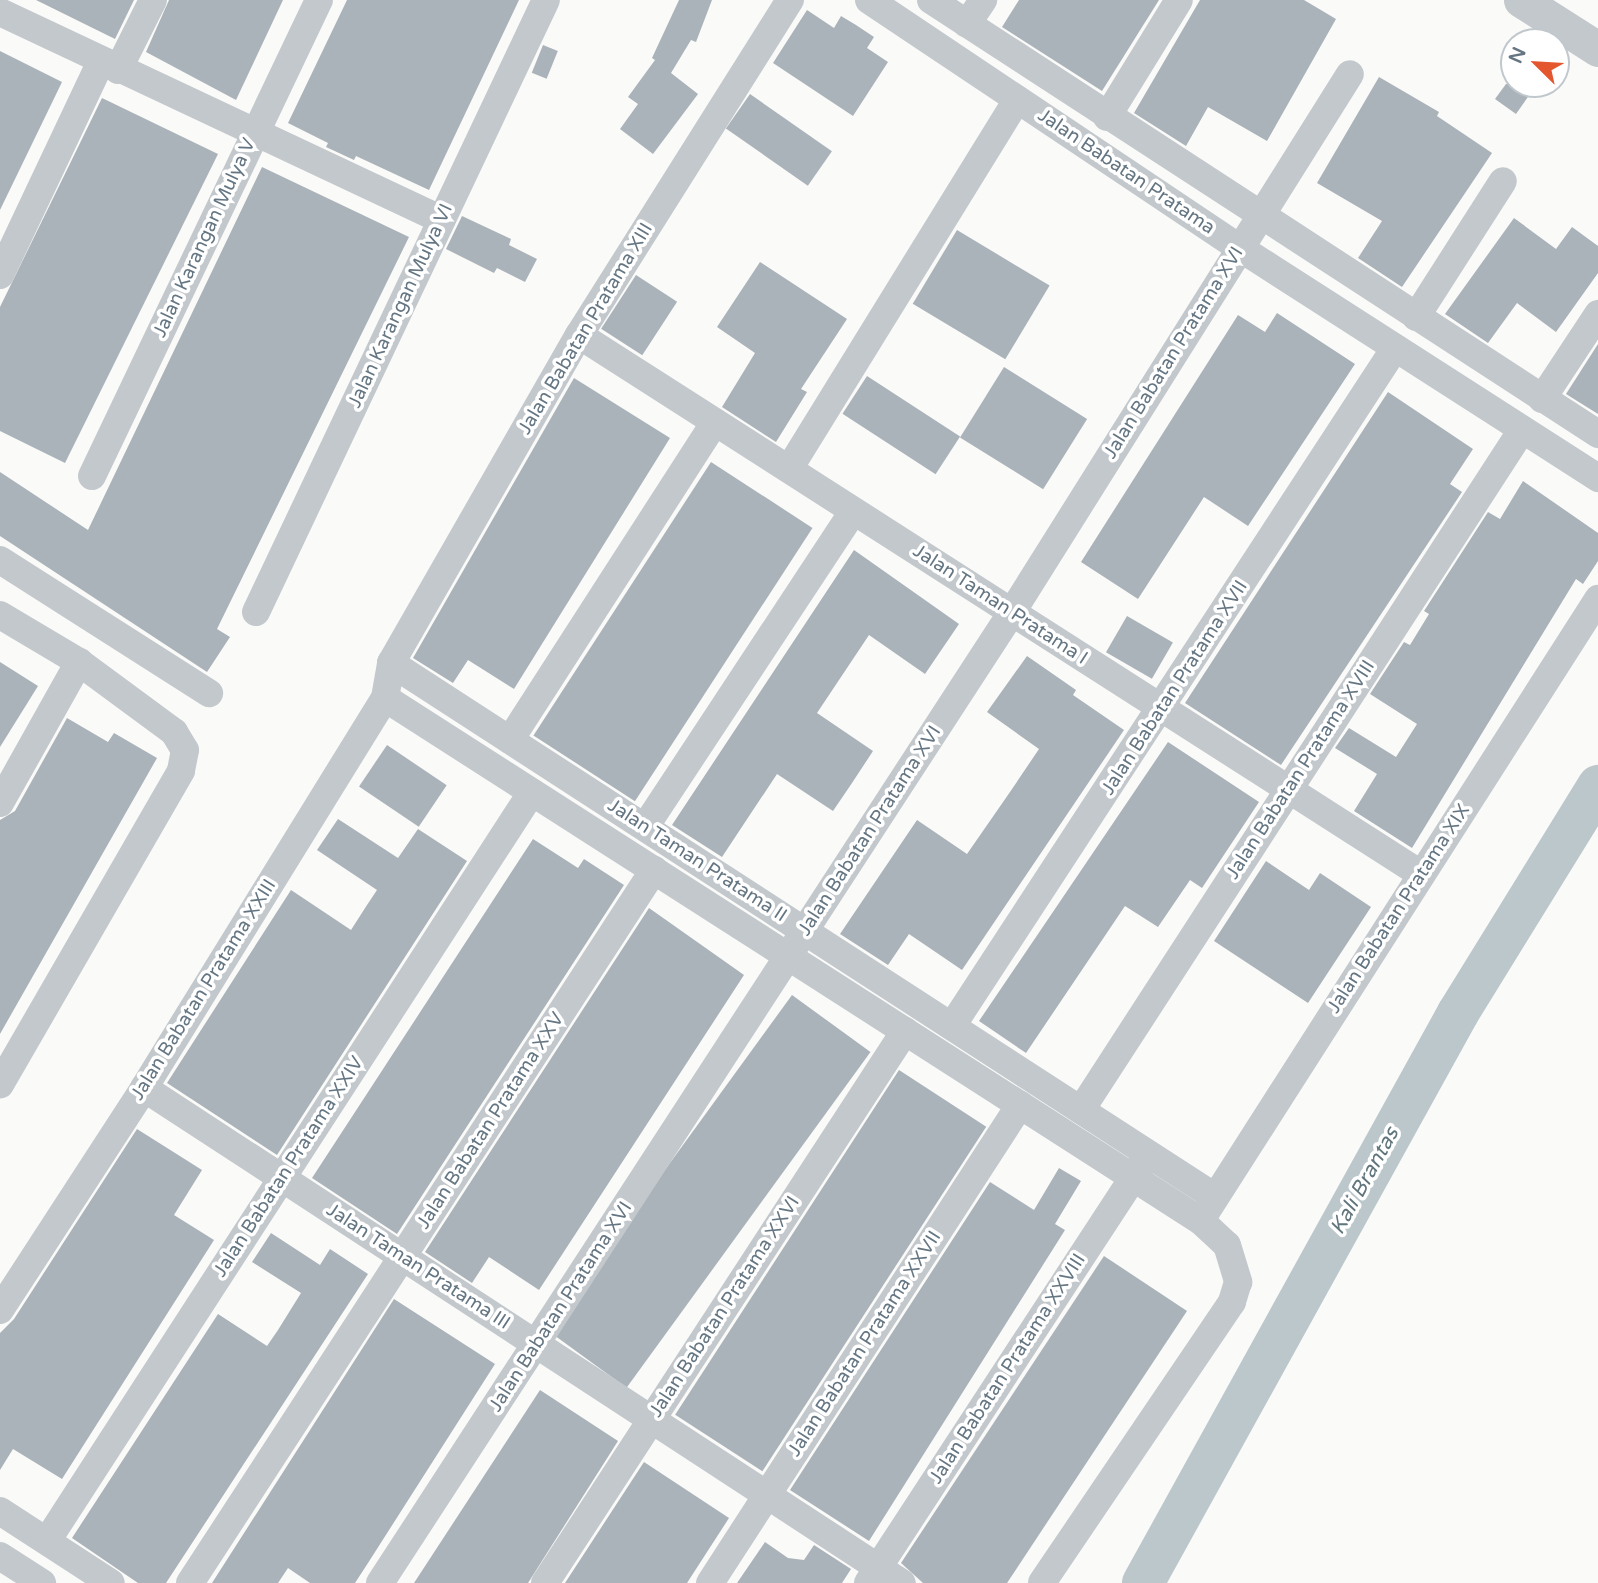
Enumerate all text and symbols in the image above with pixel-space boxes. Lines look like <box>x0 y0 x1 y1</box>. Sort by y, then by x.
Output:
north arrow <box>1500 28 1570 98</box>
text: N <box>1504 44 1531 67</box>
street label: Jalan Babatan Pratama <box>1033 104 1219 240</box>
street label: Jalan Karangan Mulya V <box>149 135 261 341</box>
street label: Jalan Karangan Mulya VI <box>344 200 458 412</box>
street label: Jalan Babatan Pratama XIII <box>514 219 658 439</box>
street label: Jalan Babatan Pratama XVI <box>1099 243 1249 463</box>
street label: Jalan Taman Pratama I <box>908 540 1092 670</box>
street label: Jalan Babatan Pratama XVII <box>1097 577 1253 799</box>
street label: Jalan Babatan Pratama XVIII <box>1222 656 1380 884</box>
street label: Jalan Babatan Pratama XVI <box>794 722 946 940</box>
street label: Jalan Taman Pratama II <box>603 795 791 927</box>
street label: Jalan Babatan Pratama XIX <box>1323 800 1475 1018</box>
street label: Jalan Babatan Pratama XXIII <box>127 875 281 1105</box>
street label: Jalan Babatan Pratama XXV <box>412 1009 570 1233</box>
street label: Jalan Babatan Pratama XXIV <box>209 1053 369 1281</box>
water label: Kali Brantas <box>1325 1123 1405 1239</box>
street label: Jalan Babatan Pratama XXVI <box>645 1192 805 1422</box>
street label: Jalan Babatan Pratama XVI <box>485 1198 637 1416</box>
street label: Jalan Taman Pratama III <box>322 1199 514 1335</box>
street label: Jalan Babatan Pratama XXVII <box>783 1227 947 1461</box>
street label: Jalan Babatan Pratama XXVIII <box>925 1250 1091 1488</box>

